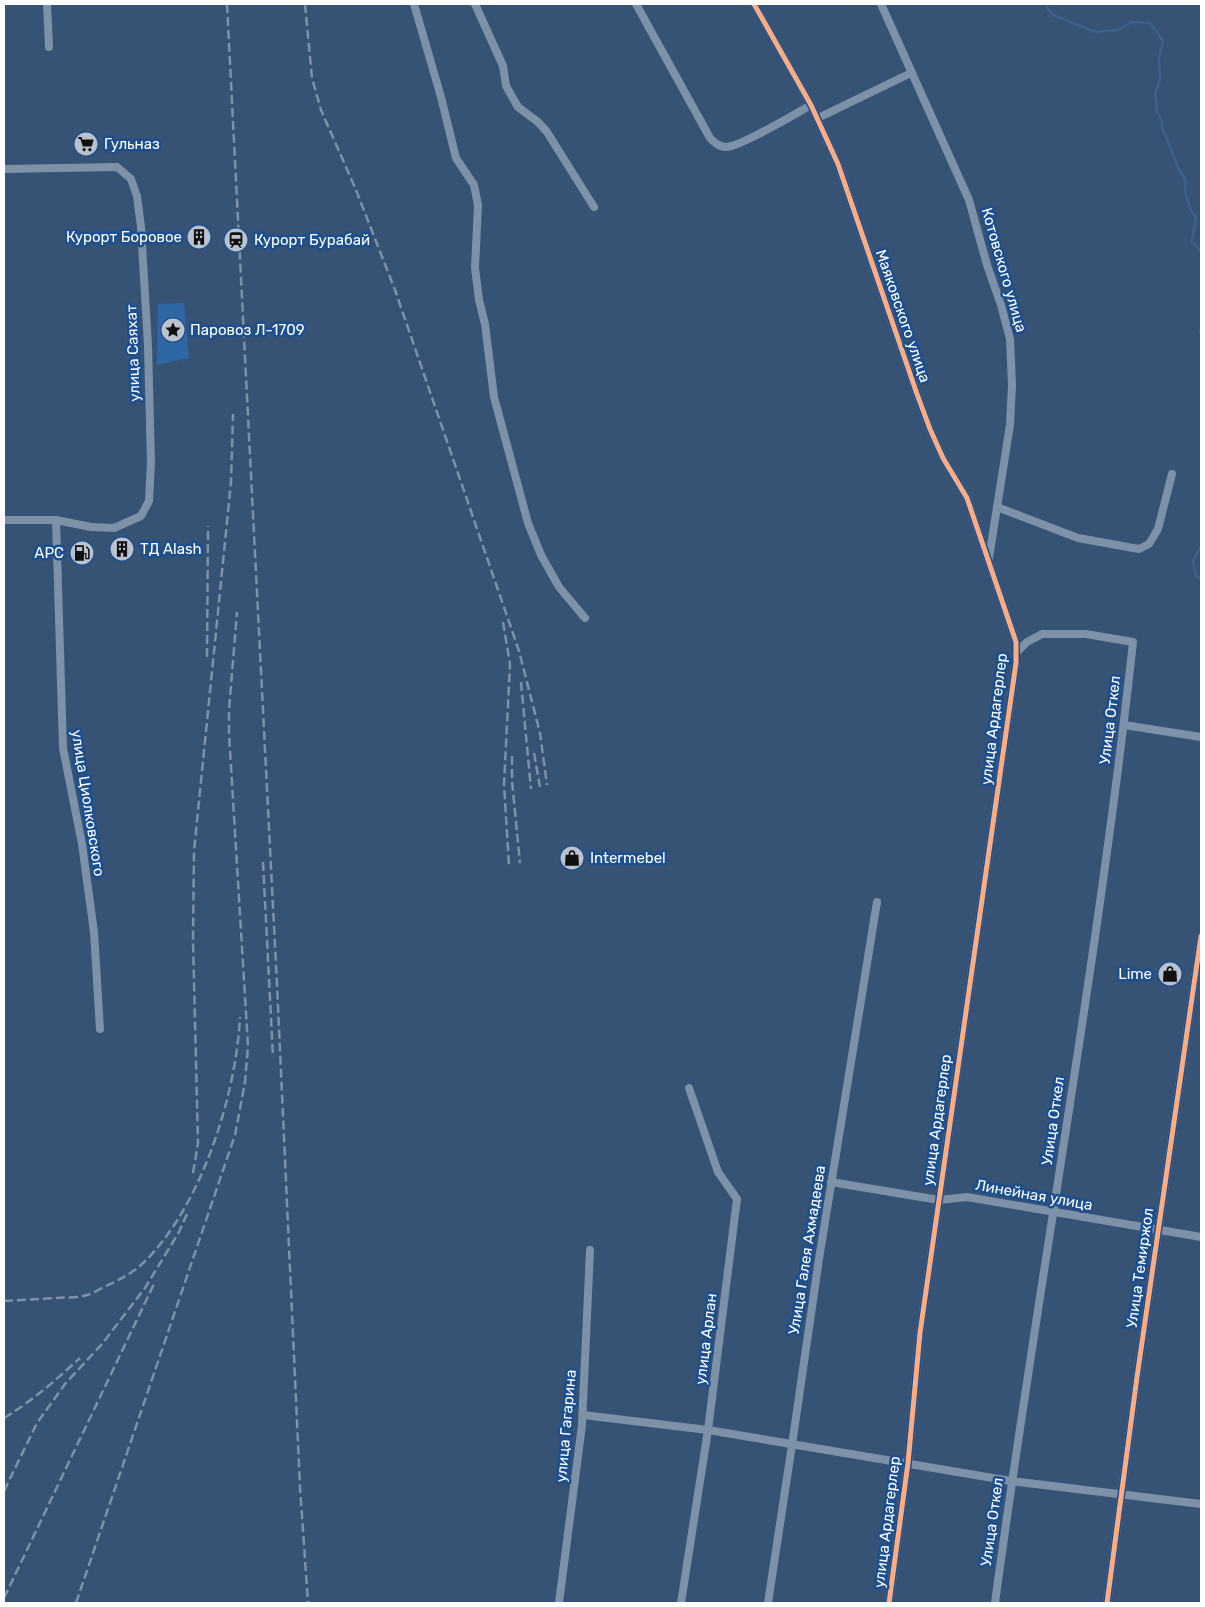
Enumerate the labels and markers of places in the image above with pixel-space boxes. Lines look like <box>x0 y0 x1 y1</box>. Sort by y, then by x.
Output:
supermarket icon: Гульназ <box>73 131 99 157</box>
place label: Гульназ <box>104 135 160 153</box>
building icon: Курорт Боровое <box>186 224 212 250</box>
station icon: Курорт Бурабай <box>223 227 249 253</box>
place label: Курорт Боровое <box>66 228 182 246</box>
place label: Курорт Бурабай <box>254 231 370 249</box>
place icon: Паровоз Л-1709 <box>160 317 186 343</box>
place label: Паровоз Л-1709 <box>190 321 305 339</box>
building icon: ТД Alash <box>109 536 135 562</box>
fuel station icon: АРС <box>69 540 95 566</box>
place label: ТД Alash <box>140 540 202 558</box>
place label: АРС <box>34 544 64 562</box>
shop icon: Intermebel <box>559 845 585 871</box>
place label: Intermebel <box>590 849 666 867</box>
shop icon: Lime <box>1157 961 1183 987</box>
place label: Lime <box>1118 965 1152 983</box>

